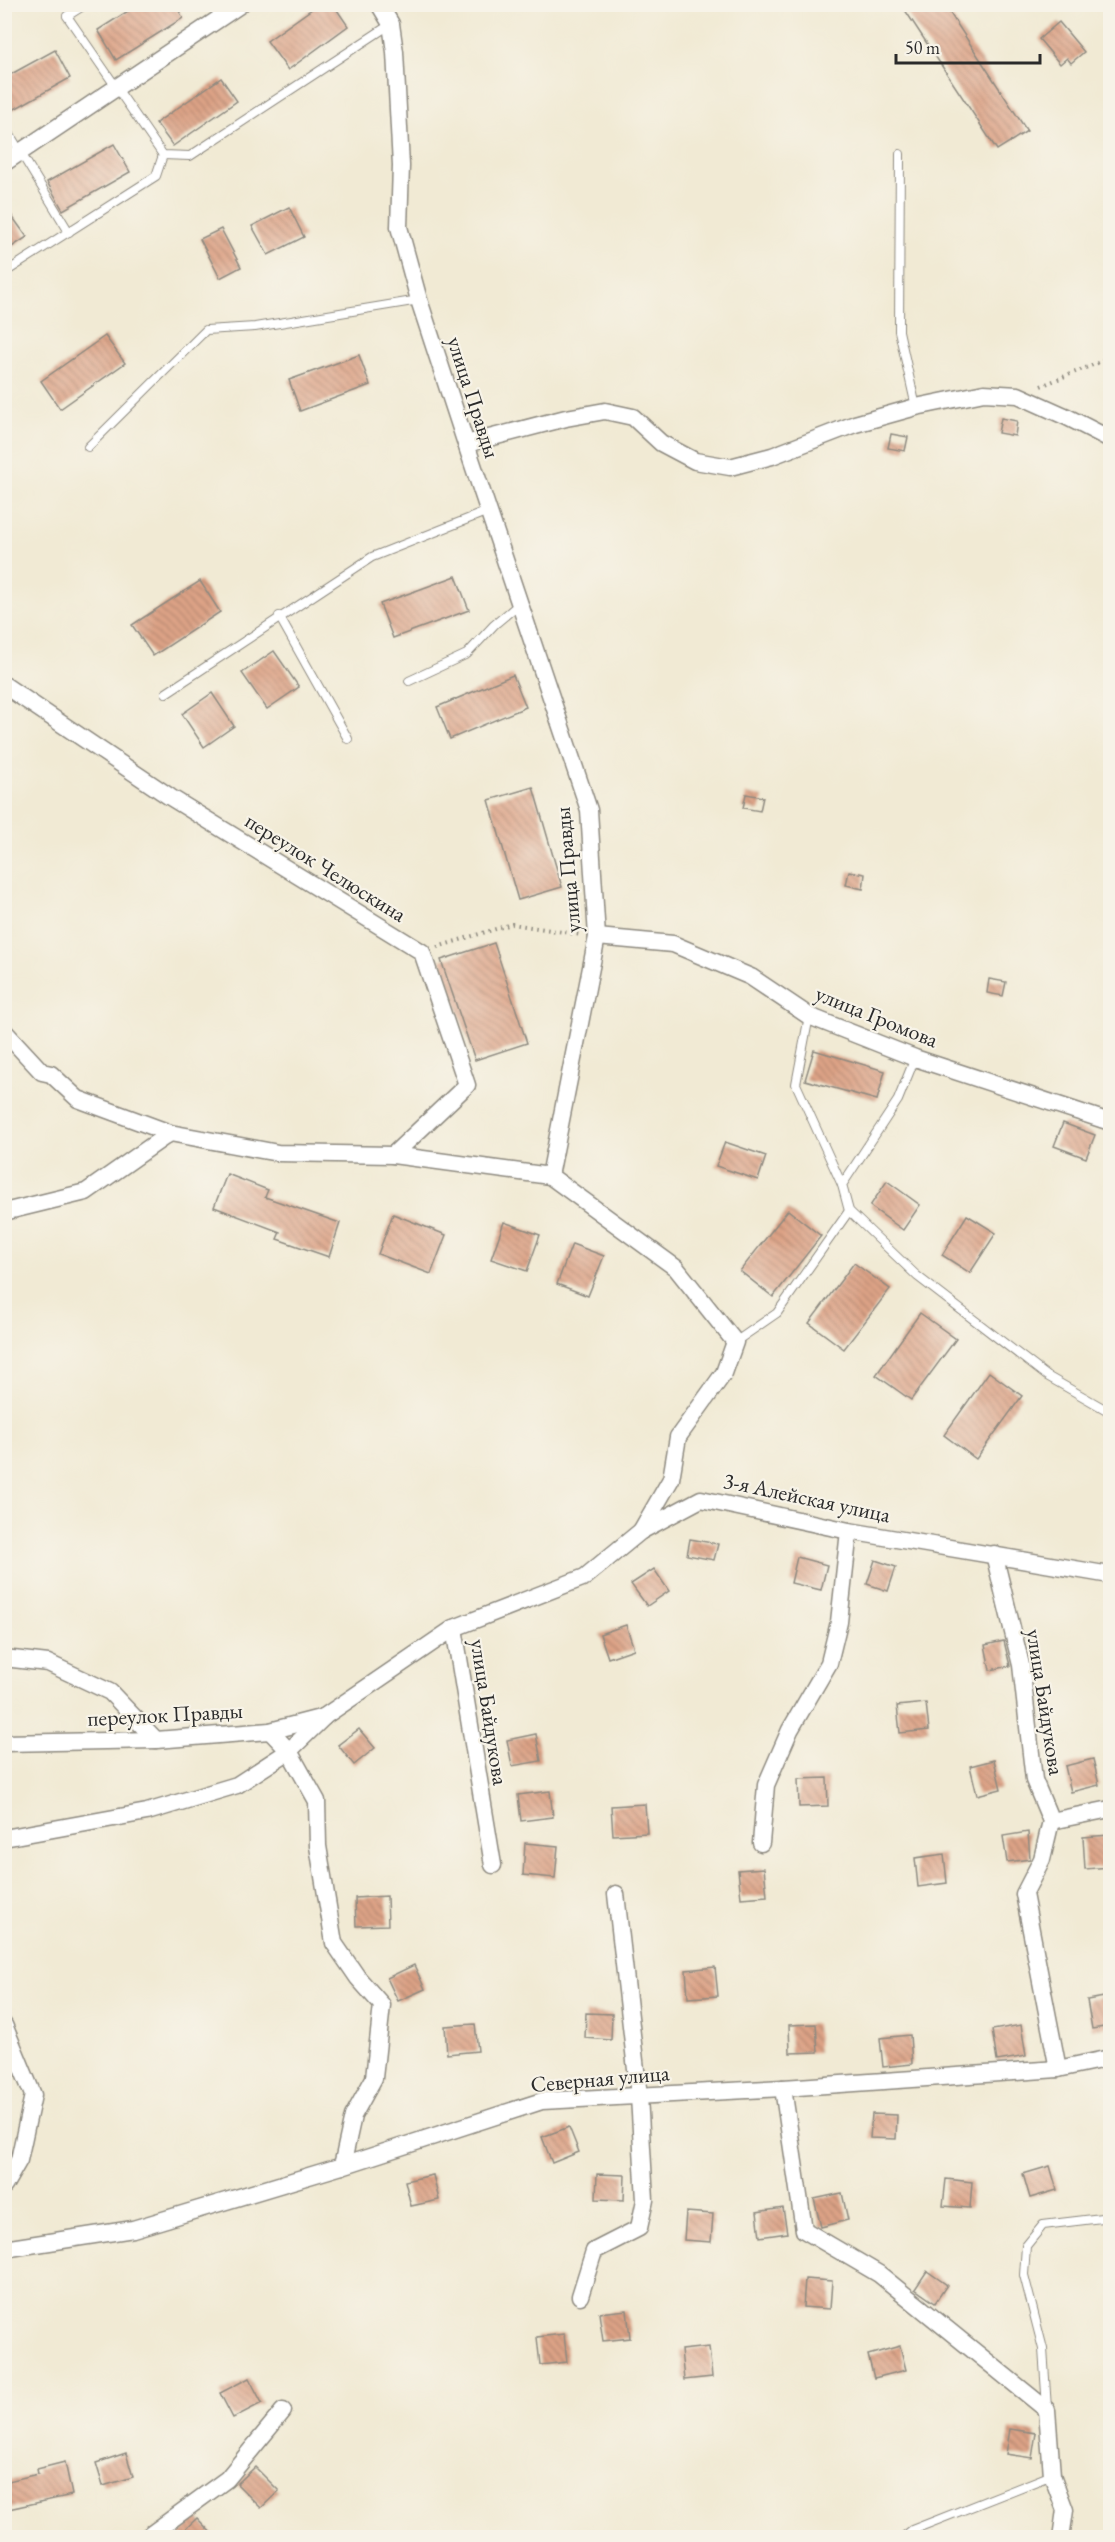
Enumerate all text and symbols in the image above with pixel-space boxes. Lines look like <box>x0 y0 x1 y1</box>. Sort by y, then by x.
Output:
scale bar <box>896 27 1040 65</box>
text: 50 m <box>905 36 940 59</box>
street label: улица Правды <box>440 333 507 462</box>
street label: переулок Челюскина <box>240 806 412 929</box>
street label: улица Правды <box>548 806 587 934</box>
street label: улица Громова <box>811 979 943 1054</box>
street label: 3-я Алейская улица <box>721 1466 893 1529</box>
street label: улица Байдукова <box>1020 1627 1071 1778</box>
street label: улица Байдукова <box>464 1637 515 1788</box>
street label: переулок Правды <box>87 1696 243 1733</box>
street label: Северная улица <box>529 2058 671 2099</box>

